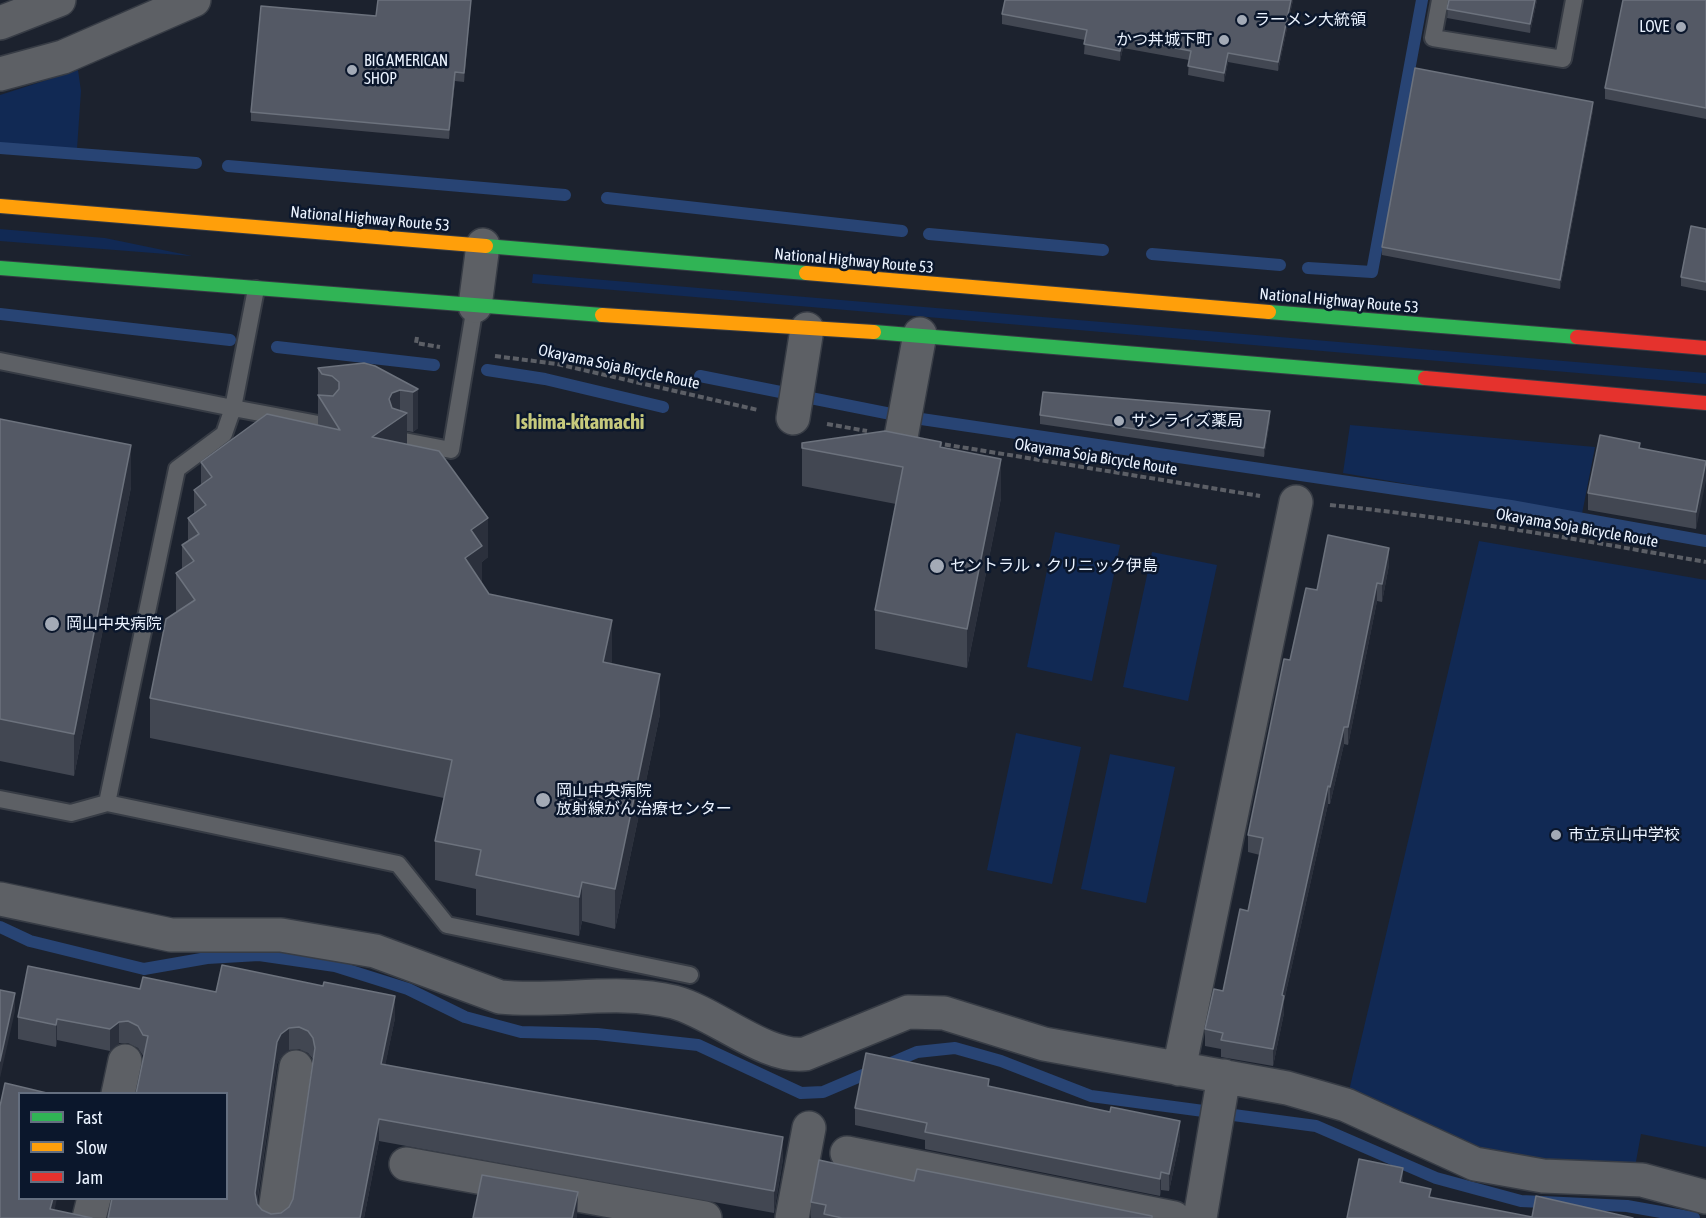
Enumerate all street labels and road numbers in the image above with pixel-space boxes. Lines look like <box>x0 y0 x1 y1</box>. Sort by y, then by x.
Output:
street label: National Highway Route 53 <box>290 202 450 236</box>
street label: National Highway Route 53 <box>774 244 934 278</box>
street label: National Highway Route 53 <box>1259 284 1419 318</box>
street label: Okayama Soja Bicycle Route <box>537 341 701 393</box>
street label: Okayama Soja Bicycle Route <box>1013 435 1179 479</box>
street label: Okayama Soja Bicycle Route <box>1494 504 1660 552</box>

